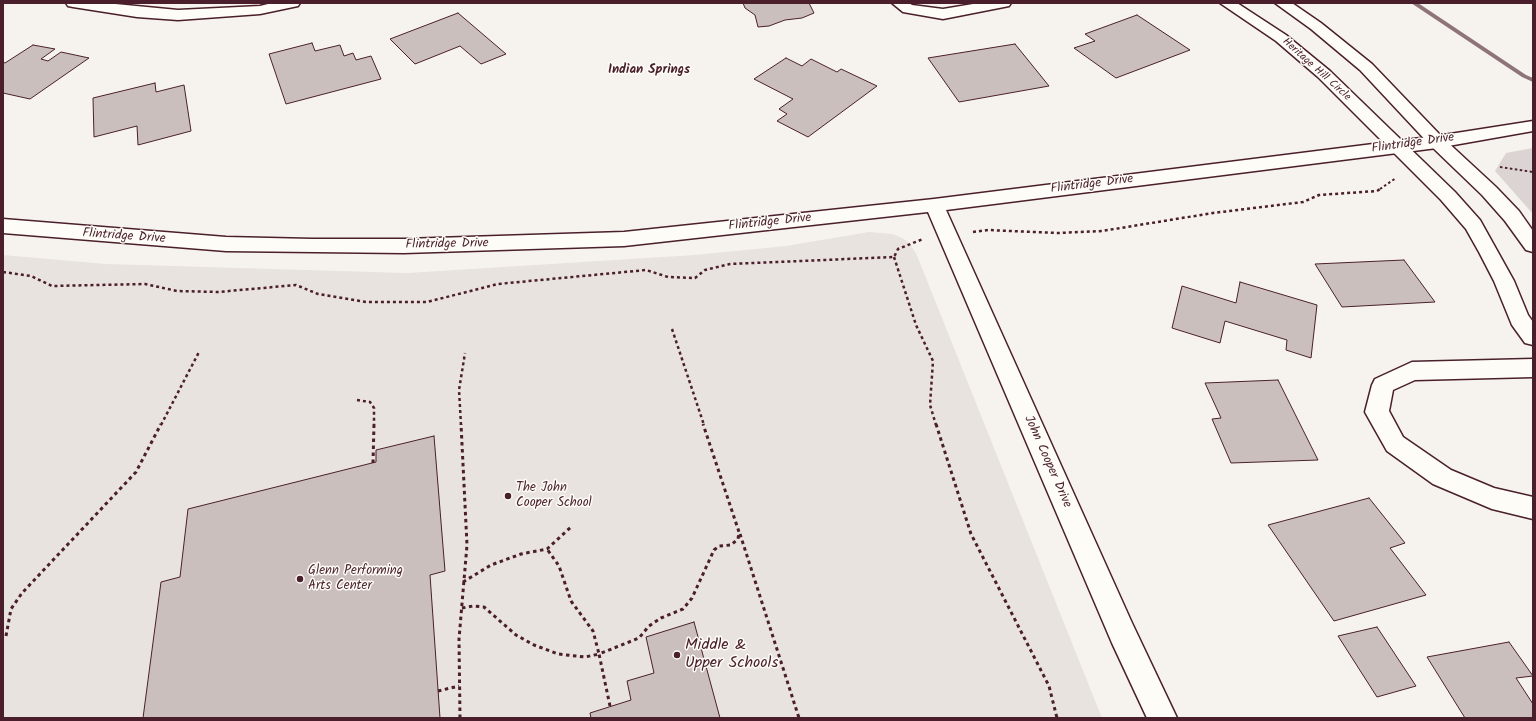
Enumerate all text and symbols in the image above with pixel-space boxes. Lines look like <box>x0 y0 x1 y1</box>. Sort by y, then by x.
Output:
street label: Heritage Hill Circle <box>1279 36 1353 104</box>
district label: Indian Springs <box>608 63 690 79</box>
street label: Flintridge Drive <box>1371 130 1455 158</box>
street label: Flintridge Drive <box>1050 172 1134 198</box>
street label: Flintridge Drive <box>728 211 812 235</box>
street label: Flintridge Drive <box>82 226 166 248</box>
street label: Flintridge Drive <box>405 236 489 254</box>
street label: John Cooper Drive <box>1020 413 1074 511</box>
place label: The John Cooper School <box>516 481 592 512</box>
marker: The John Cooper School <box>503 491 513 501</box>
place label: Glenn Performing Arts Center <box>308 564 403 595</box>
marker: Glenn Performing Arts Center <box>295 574 305 584</box>
place label: Middle & Upper Schools <box>685 636 778 674</box>
marker: Middle & Upper Schools <box>672 650 682 660</box>

